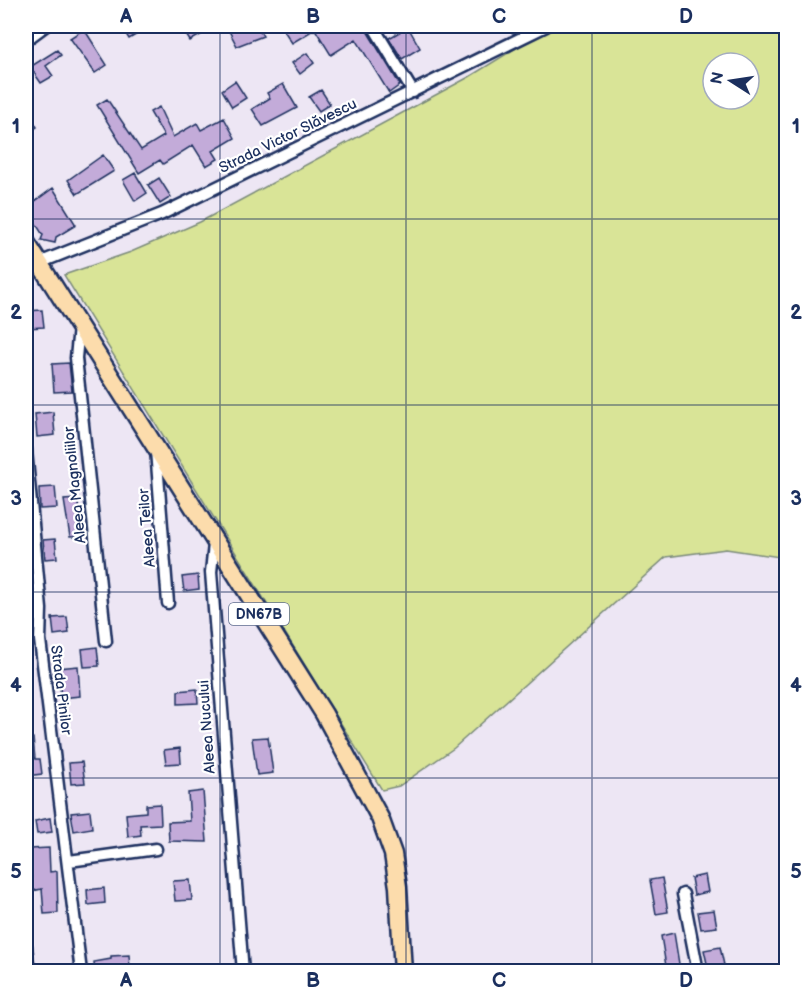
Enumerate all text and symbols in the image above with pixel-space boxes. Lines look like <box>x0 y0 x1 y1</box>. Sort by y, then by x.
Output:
text: A <box>119 5 133 29</box>
text: B <box>306 5 320 29</box>
text: C <box>492 5 506 29</box>
text: D <box>679 5 693 29</box>
north arrow <box>701 51 761 111</box>
text: N <box>707 70 728 86</box>
street label: Strada Victor Slăvescu <box>216 94 360 178</box>
text: 1 <box>12 115 20 139</box>
text: 1 <box>792 115 800 139</box>
text: 2 <box>10 301 22 325</box>
text: 2 <box>790 301 802 325</box>
street label: Aleea Magnoliilor <box>59 425 91 544</box>
text: 3 <box>10 487 22 511</box>
street label: Aleea Teilor <box>134 487 160 568</box>
text: 3 <box>790 487 802 511</box>
road number: DN67B <box>229 603 289 625</box>
street label: Strada Pinilor <box>46 644 76 737</box>
text: 4 <box>10 674 22 698</box>
text: 4 <box>790 674 802 698</box>
street label: Aleea Nucului <box>194 679 220 775</box>
text: 5 <box>10 860 22 884</box>
text: 5 <box>790 860 802 884</box>
text: A <box>119 969 133 993</box>
text: B <box>306 969 320 993</box>
text: C <box>492 969 506 993</box>
text: D <box>679 969 693 993</box>

